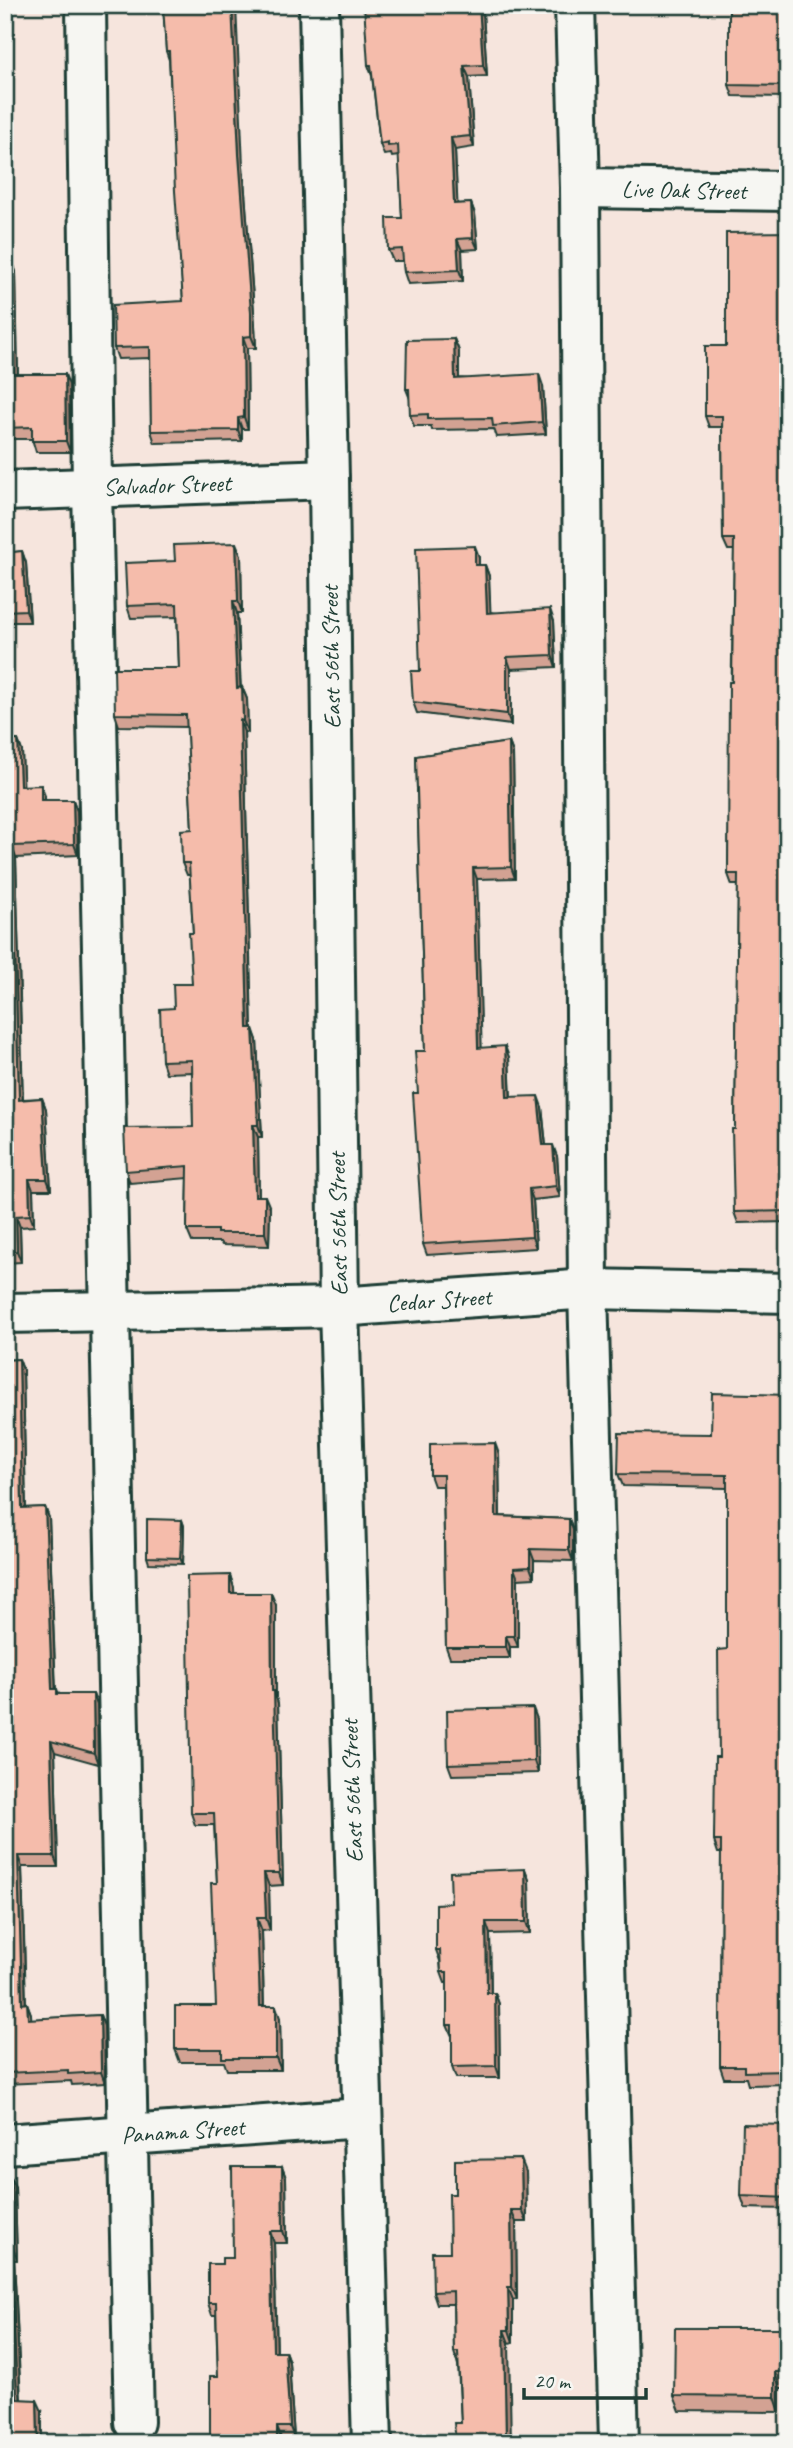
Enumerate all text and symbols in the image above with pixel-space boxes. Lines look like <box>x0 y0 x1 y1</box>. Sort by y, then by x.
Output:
street label: Live Oak Street <box>621 174 749 206</box>
street label: Salvador Street <box>103 468 233 502</box>
street label: East 56th Street <box>315 583 347 729</box>
street label: East 56th Street <box>322 1150 354 1296</box>
street label: Cedar Street <box>386 1281 494 1319</box>
street label: East 56th Street <box>334 1717 369 1863</box>
street label: Panama Street <box>120 2112 248 2150</box>
scale bar <box>524 2357 646 2401</box>
text: 20 m <box>534 2368 572 2394</box>

